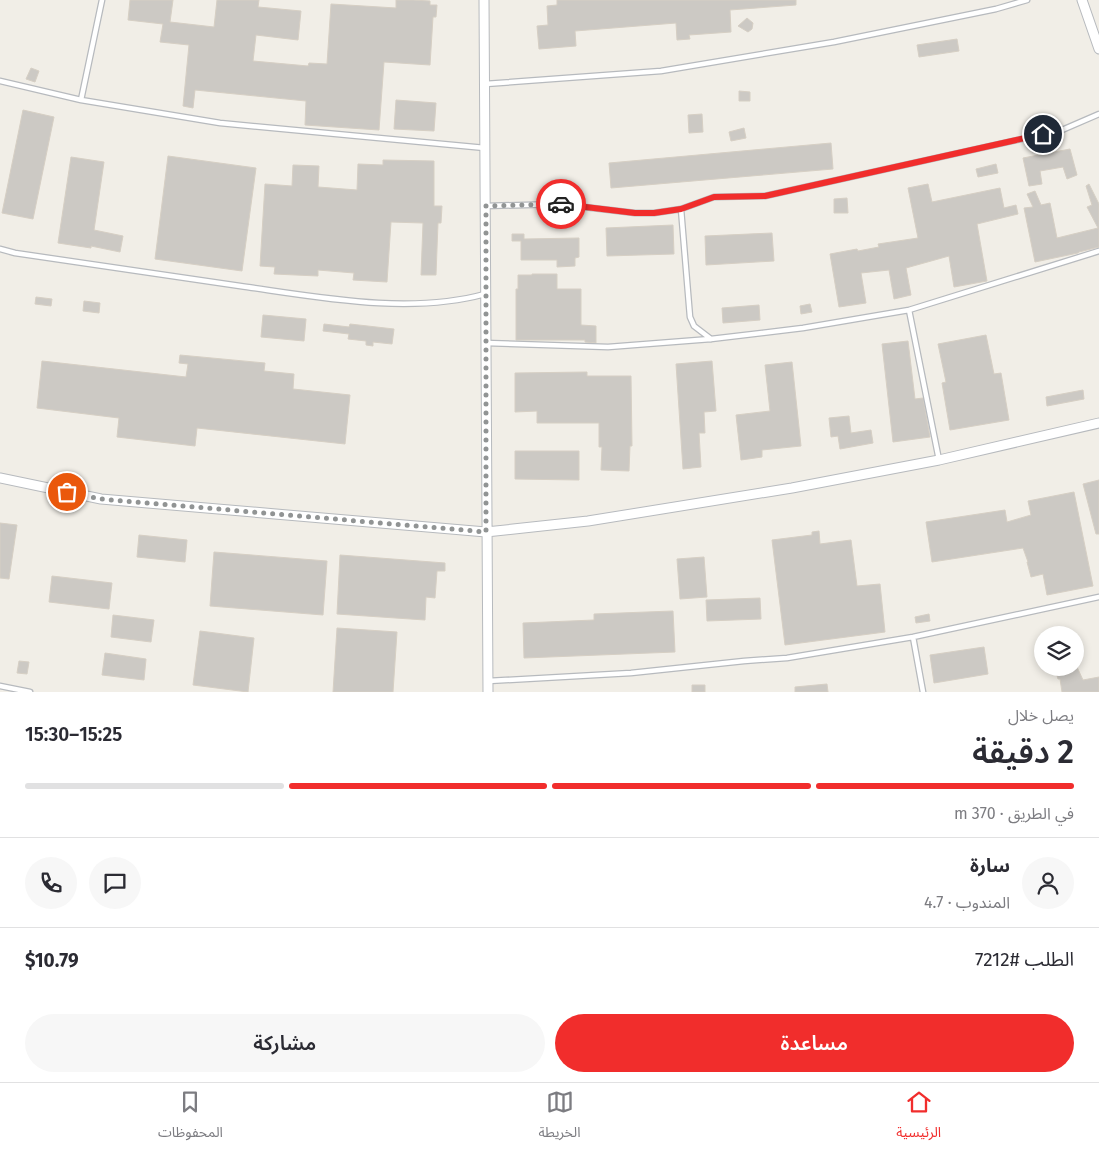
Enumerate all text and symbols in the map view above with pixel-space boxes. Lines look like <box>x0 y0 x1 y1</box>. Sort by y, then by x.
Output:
pin <box>1022 113 1064 155</box>
icon: home <box>1029 120 1057 148</box>
courier <box>536 179 586 229</box>
icon: car <box>547 190 575 218</box>
pin <box>46 471 88 513</box>
icon: bag <box>53 478 81 506</box>
map controls <box>1034 626 1084 676</box>
button: layers <box>1034 626 1084 676</box>
text: يصل خلال <box>1008 706 1074 725</box>
text: 15:25–15:30 <box>25 723 122 746</box>
text: 2 دقيقة <box>972 733 1074 771</box>
text: في الطريق · 370 m <box>954 804 1074 823</box>
text: سارة <box>970 854 1010 877</box>
button: phone <box>25 857 77 909</box>
button: chat <box>89 857 141 909</box>
button: person <box>1022 857 1074 909</box>
text: المندوب · 4.7 <box>924 893 1010 912</box>
text: الطلب #7212 <box>975 948 1074 971</box>
text: $10.79 <box>25 949 79 972</box>
button: مشاركة <box>25 1014 545 1072</box>
button: مساعدة <box>555 1014 1074 1072</box>
tab: المحفوظات <box>158 1088 223 1147</box>
tab: الخريطة <box>539 1088 580 1147</box>
tab: الرئيسية <box>896 1088 941 1147</box>

